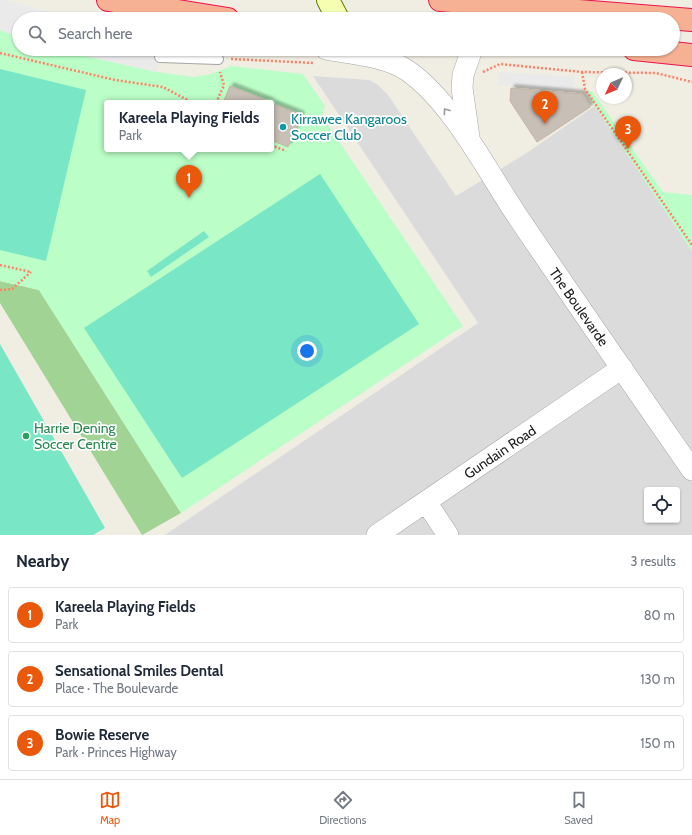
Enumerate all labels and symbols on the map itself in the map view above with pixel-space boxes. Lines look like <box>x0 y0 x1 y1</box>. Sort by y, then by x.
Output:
north arrow <box>596 68 632 104</box>
pin: 2 <box>532 91 558 124</box>
one-way arrow <box>444 108 451 115</box>
place label: Kirrawee Kangaroos Soccer Club <box>291 110 407 144</box>
pin: 3 <box>615 116 641 149</box>
marker: Kirrawee Kangaroos Soccer Club <box>278 122 288 132</box>
pin: 1 <box>176 165 202 198</box>
street label: The Boulevarde <box>545 264 613 350</box>
your location <box>297 341 317 361</box>
place label: Harrie Dening Soccer Centre <box>34 419 117 453</box>
street label: Gundain Road <box>460 421 540 483</box>
marker: Harrie Dening Soccer Centre <box>21 431 31 441</box>

